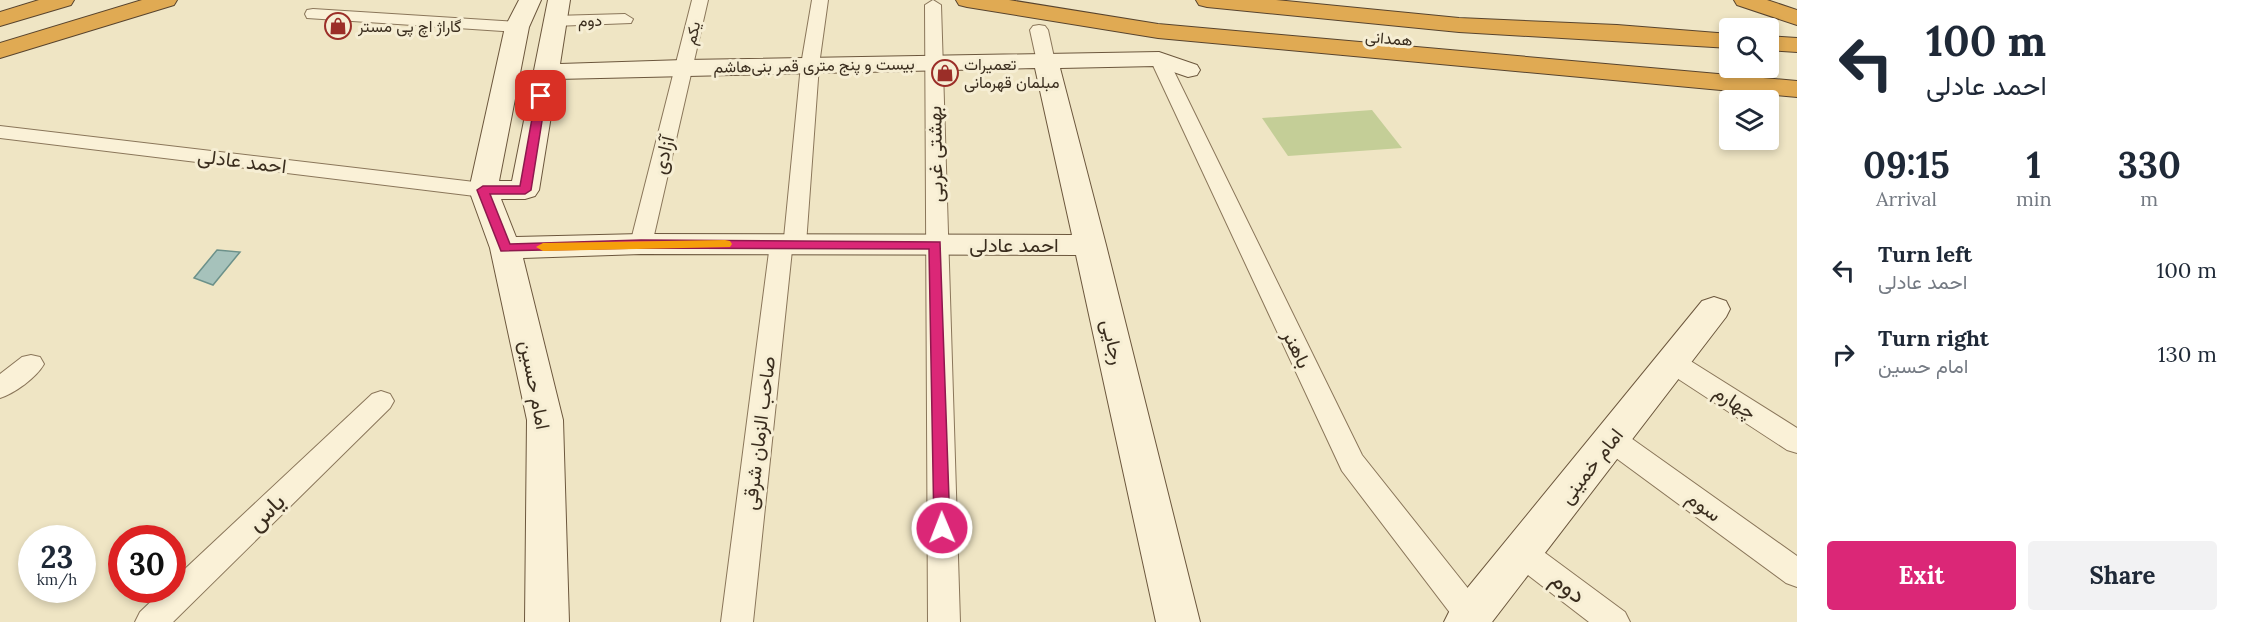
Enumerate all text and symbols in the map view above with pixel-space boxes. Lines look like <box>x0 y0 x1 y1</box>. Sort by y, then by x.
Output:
street label: دوم <box>578 10 602 31</box>
shop icon: گاراژ اچ پی مستر <box>323 11 353 41</box>
text: 100 m <box>1926 14 2046 68</box>
place label: گاراژ اچ پی مستر <box>357 16 461 38</box>
map controls <box>1719 18 1779 150</box>
button: search <box>1719 18 1779 78</box>
street label: یکم <box>680 19 705 47</box>
icon: left <box>1827 24 1905 102</box>
street label: همدانی <box>1364 26 1414 51</box>
street label: بیست و پنج متری قمر بنی‌هاشم <box>713 53 915 79</box>
place label: تعمیرات مبلمان قهرمانی <box>964 54 1059 93</box>
shop icon: تعمیرات مبلمان قهرمانی <box>930 58 960 88</box>
text: احمد عادلی <box>1926 68 2047 102</box>
pin <box>515 70 566 121</box>
icon: arrive <box>524 79 557 112</box>
button: layers <box>1719 90 1779 150</box>
street label: بهشتی غربی <box>921 105 949 203</box>
street label: آزادی <box>646 132 681 177</box>
text: 09:15 <box>1863 142 1950 188</box>
text: 1 <box>2026 142 2041 188</box>
text: 330 <box>2118 142 2181 188</box>
street label: احمد عادلی <box>196 143 288 178</box>
text: Arrival <box>1876 186 1937 211</box>
text: min <box>2016 186 2052 211</box>
text: m <box>2140 186 2158 211</box>
street label: احمد عادلی <box>969 232 1059 257</box>
text: Turn left <box>1878 240 1972 268</box>
icon: left <box>1827 254 1860 287</box>
text: 100 m <box>2156 256 2217 284</box>
text: احمد عادلی <box>1878 269 1967 294</box>
street label: رجایی <box>1095 317 1131 367</box>
text: Turn right <box>1878 324 1989 352</box>
street label: باهنر <box>1276 325 1317 372</box>
street label: امام حسین <box>514 338 556 432</box>
icon: right <box>1827 338 1860 371</box>
text: 130 m <box>2158 340 2217 368</box>
text: امام حسین <box>1878 353 1968 378</box>
street label: صاحب الزمان شرقی <box>737 355 781 511</box>
street label: چهارم <box>1708 379 1761 426</box>
street label: امام خمینی <box>1553 423 1629 509</box>
street label: سوم <box>1682 485 1726 527</box>
street label: یاس <box>240 486 292 537</box>
position arrow <box>910 496 974 560</box>
speed limit sign: 30 <box>108 525 186 603</box>
text: 23 <box>41 538 73 576</box>
button: Exit <box>1827 541 2016 610</box>
button: Share <box>2028 541 2217 610</box>
street label: دوم <box>1544 563 1592 611</box>
text: km/h <box>37 570 77 589</box>

